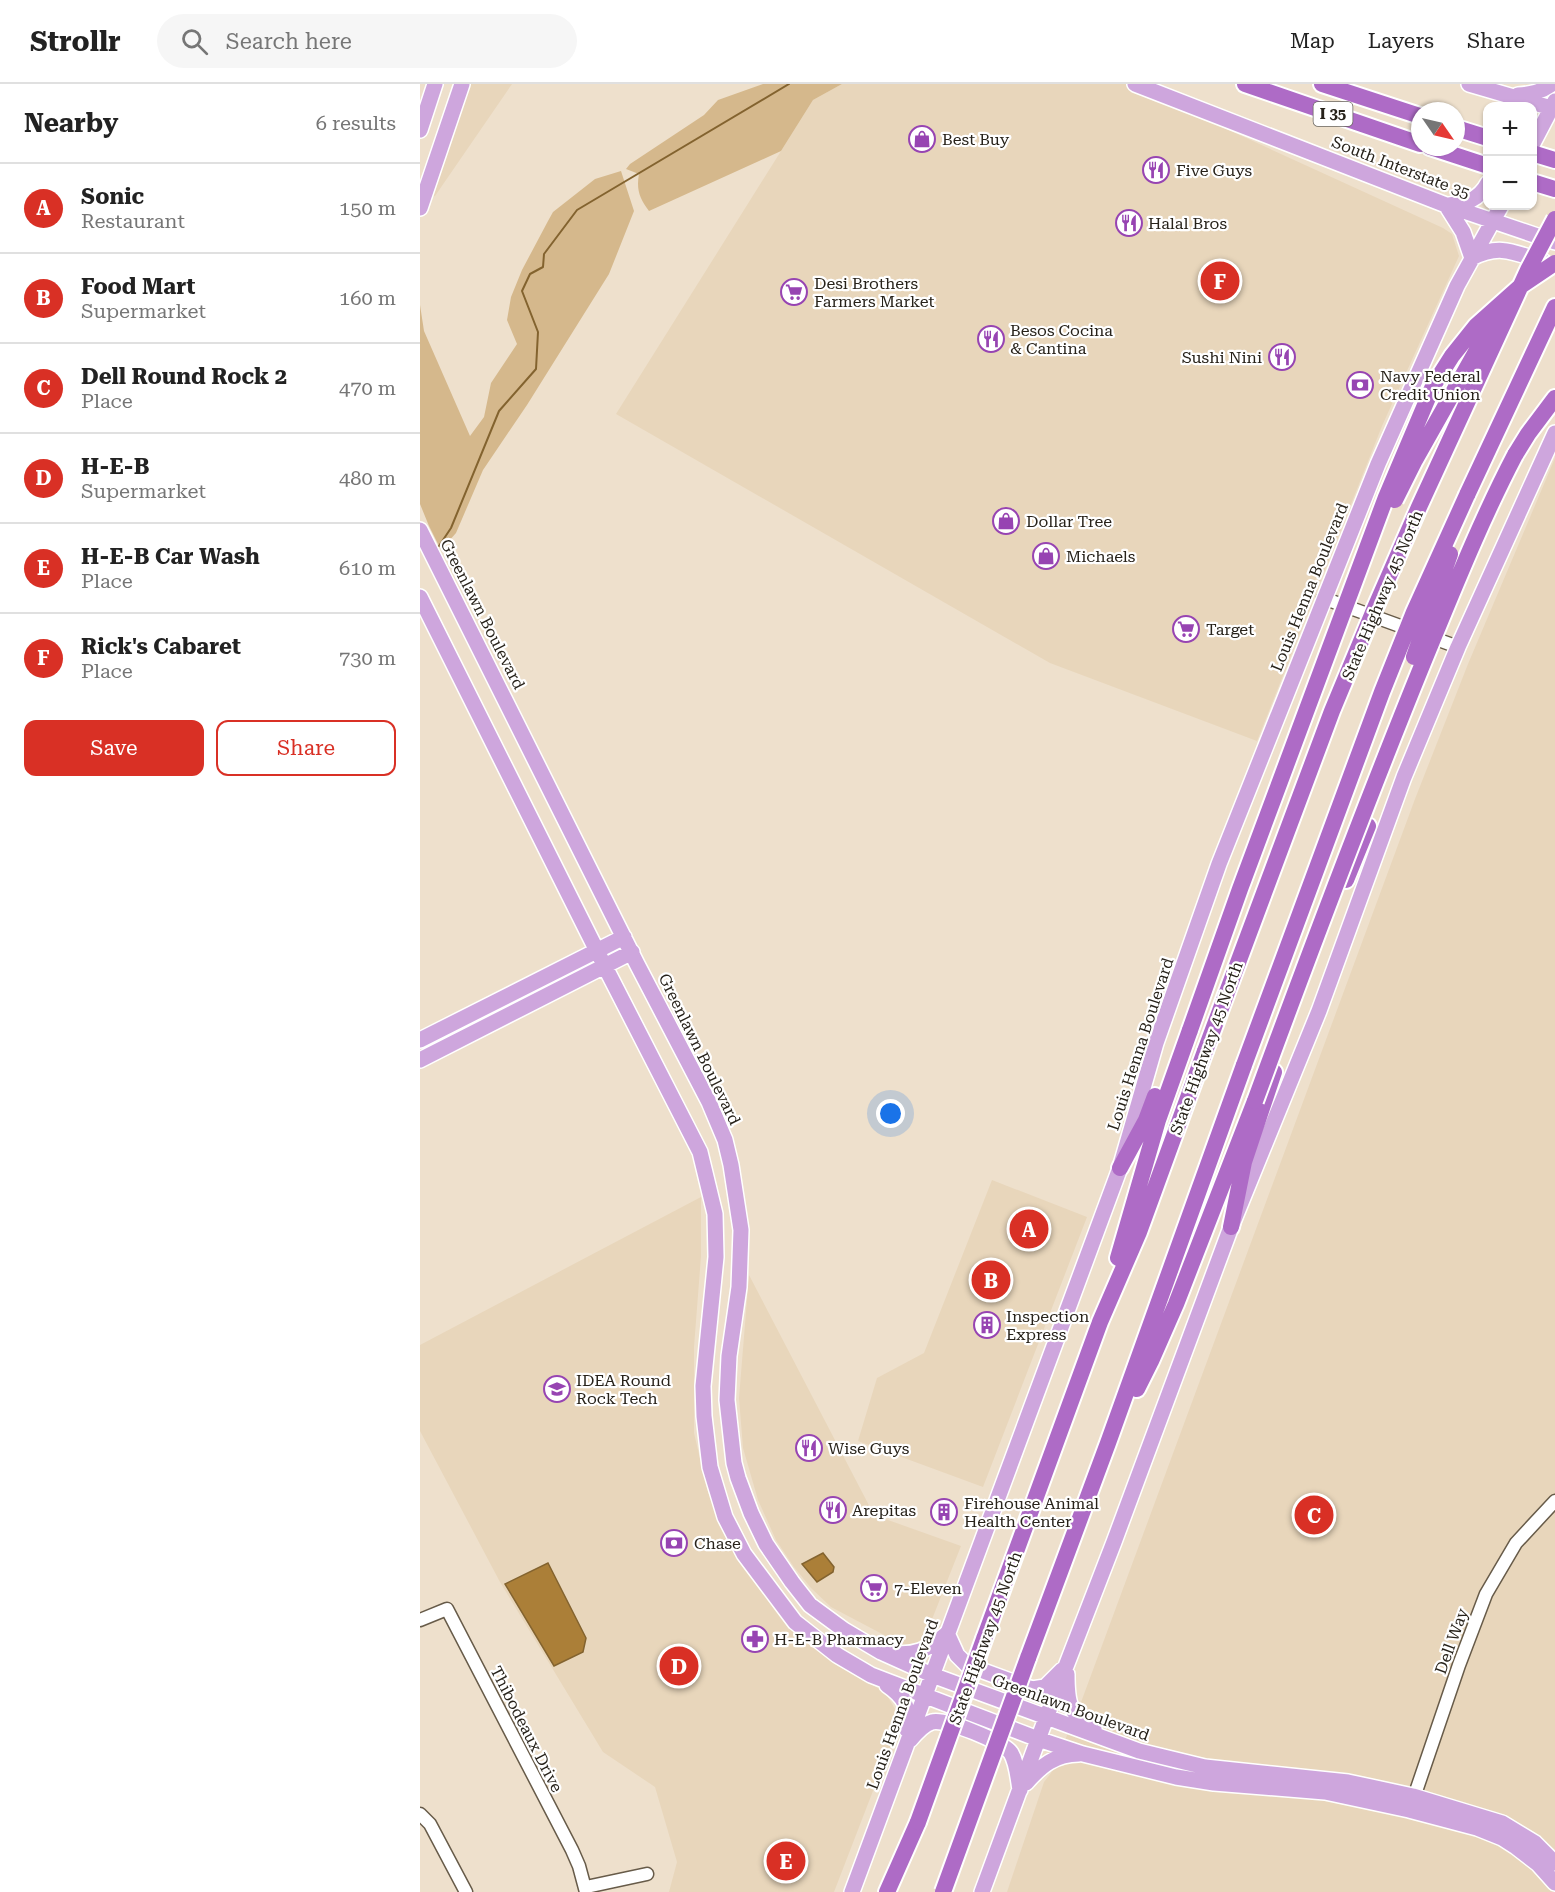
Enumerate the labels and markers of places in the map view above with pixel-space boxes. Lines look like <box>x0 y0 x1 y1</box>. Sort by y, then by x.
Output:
shop icon: Best Buy <box>907 124 937 154</box>
place label: Best Buy <box>942 130 1010 149</box>
restaurant icon: Five Guys <box>1141 155 1171 185</box>
place label: Five Guys <box>1176 161 1253 180</box>
restaurant icon: Halal Bros <box>1114 208 1144 238</box>
place label: Halal Bros <box>1148 214 1227 233</box>
pin: F <box>1200 258 1240 304</box>
place label: Desi Brothers Farmers Market <box>814 274 934 311</box>
supermarket icon: Desi Brothers Farmers Market <box>779 277 809 307</box>
place label: Besos Cocina & Cantina <box>1010 321 1113 358</box>
restaurant icon: Besos Cocina & Cantina <box>976 324 1006 354</box>
restaurant icon: Sushi Nini <box>1267 342 1297 372</box>
place label: Sushi Nini <box>1182 348 1262 367</box>
place label: Navy Federal Credit Union <box>1380 367 1481 404</box>
bank icon: Navy Federal Credit Union <box>1345 370 1375 400</box>
shop icon: Dollar Tree <box>991 506 1021 536</box>
place label: Dollar Tree <box>1026 512 1112 531</box>
shop icon: Michaels <box>1031 541 1061 571</box>
place label: Michaels <box>1066 547 1136 566</box>
supermarket icon: Target <box>1171 614 1201 644</box>
place label: Target <box>1206 620 1254 639</box>
pin: A <box>1010 1206 1048 1252</box>
pin: B <box>972 1258 1010 1302</box>
place label: Inspection Express <box>1006 1307 1089 1344</box>
building icon: Inspection Express <box>972 1310 1002 1340</box>
place label: IDEA Round Rock Tech <box>576 1371 671 1408</box>
school or university icon: IDEA Round Rock Tech <box>542 1374 572 1404</box>
restaurant icon: Wise Guys <box>794 1433 824 1463</box>
place label: Wise Guys <box>828 1439 910 1458</box>
pin: C <box>1294 1492 1334 1538</box>
place label: Firehouse Animal Health Center <box>964 1494 1099 1531</box>
restaurant icon: Arepitas <box>818 1495 848 1525</box>
building icon: Firehouse Animal Health Center <box>929 1497 959 1527</box>
place label: Arepitas <box>852 1501 917 1520</box>
bank icon: Chase <box>659 1528 689 1558</box>
place label: Chase <box>694 1534 741 1553</box>
supermarket icon: 7-Eleven <box>859 1573 889 1603</box>
place label: 7-Eleven <box>894 1579 962 1598</box>
pharmacy icon: H-E-B Pharmacy <box>740 1624 770 1654</box>
place label: H-E-B Pharmacy <box>774 1630 904 1649</box>
pin: D <box>660 1644 698 1688</box>
pin: E <box>766 1838 806 1884</box>

